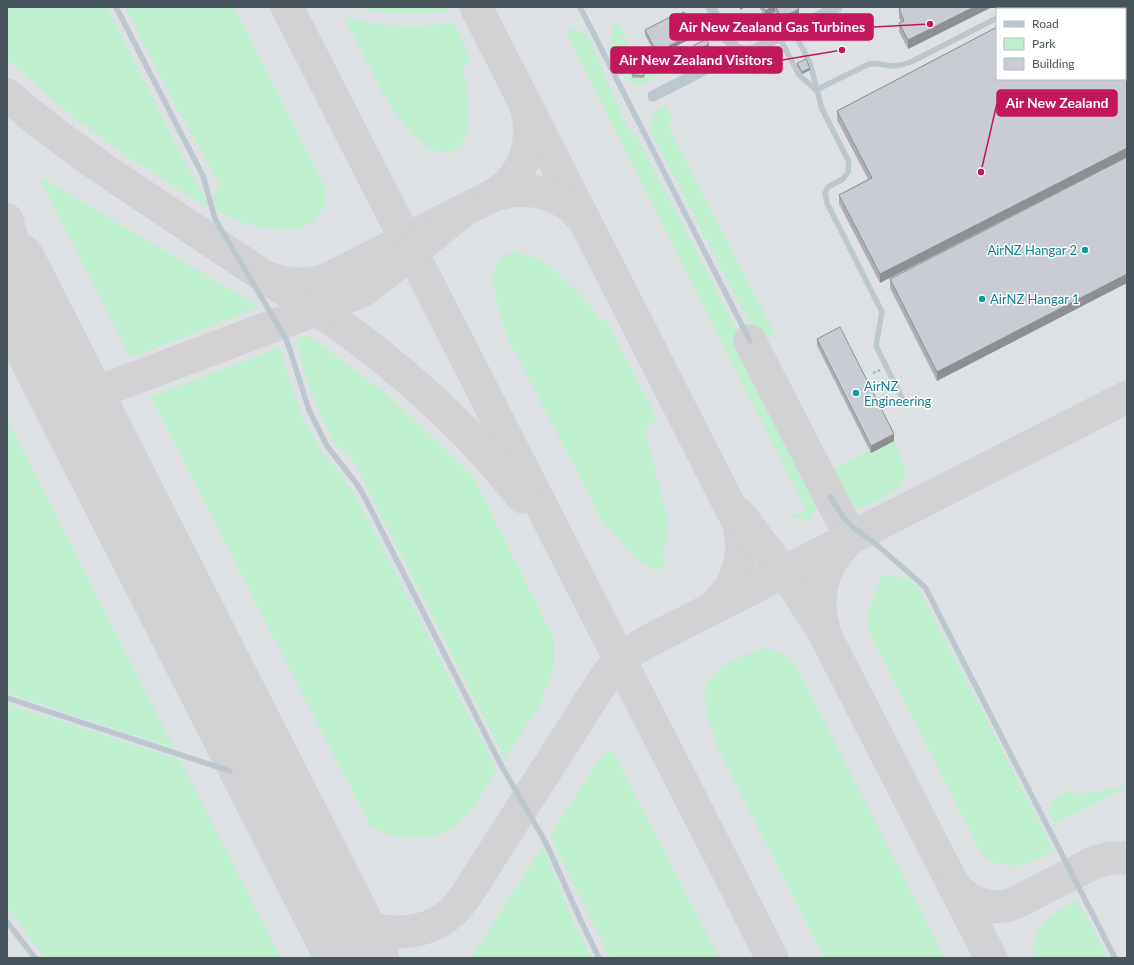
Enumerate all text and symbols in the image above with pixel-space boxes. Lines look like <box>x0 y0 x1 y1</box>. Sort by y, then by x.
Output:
legend <box>996 8 1126 80</box>
callout: Air New Zealand Gas Turbines <box>670 14 873 40</box>
text: Road <box>1032 16 1059 31</box>
text: Air New Zealand Gas Turbines <box>678 18 865 35</box>
text: Park <box>1032 36 1056 51</box>
callout: Air New Zealand Visitors <box>611 47 782 73</box>
text: Air New Zealand Visitors <box>618 51 773 68</box>
text: Building <box>1032 56 1075 71</box>
callout: Air New Zealand <box>997 90 1117 116</box>
text: Air New Zealand <box>1004 94 1109 111</box>
place label: AirNZ Hangar 2 <box>987 242 1077 258</box>
marker: AirNZ Hangar 2 <box>1080 245 1090 255</box>
place label: AirNZ Hangar 1 <box>990 291 1080 307</box>
marker: AirNZ Hangar 1 <box>977 294 987 304</box>
place label: AirNZ Engineering <box>864 378 932 409</box>
marker: AirNZ Engineering <box>851 388 861 398</box>

